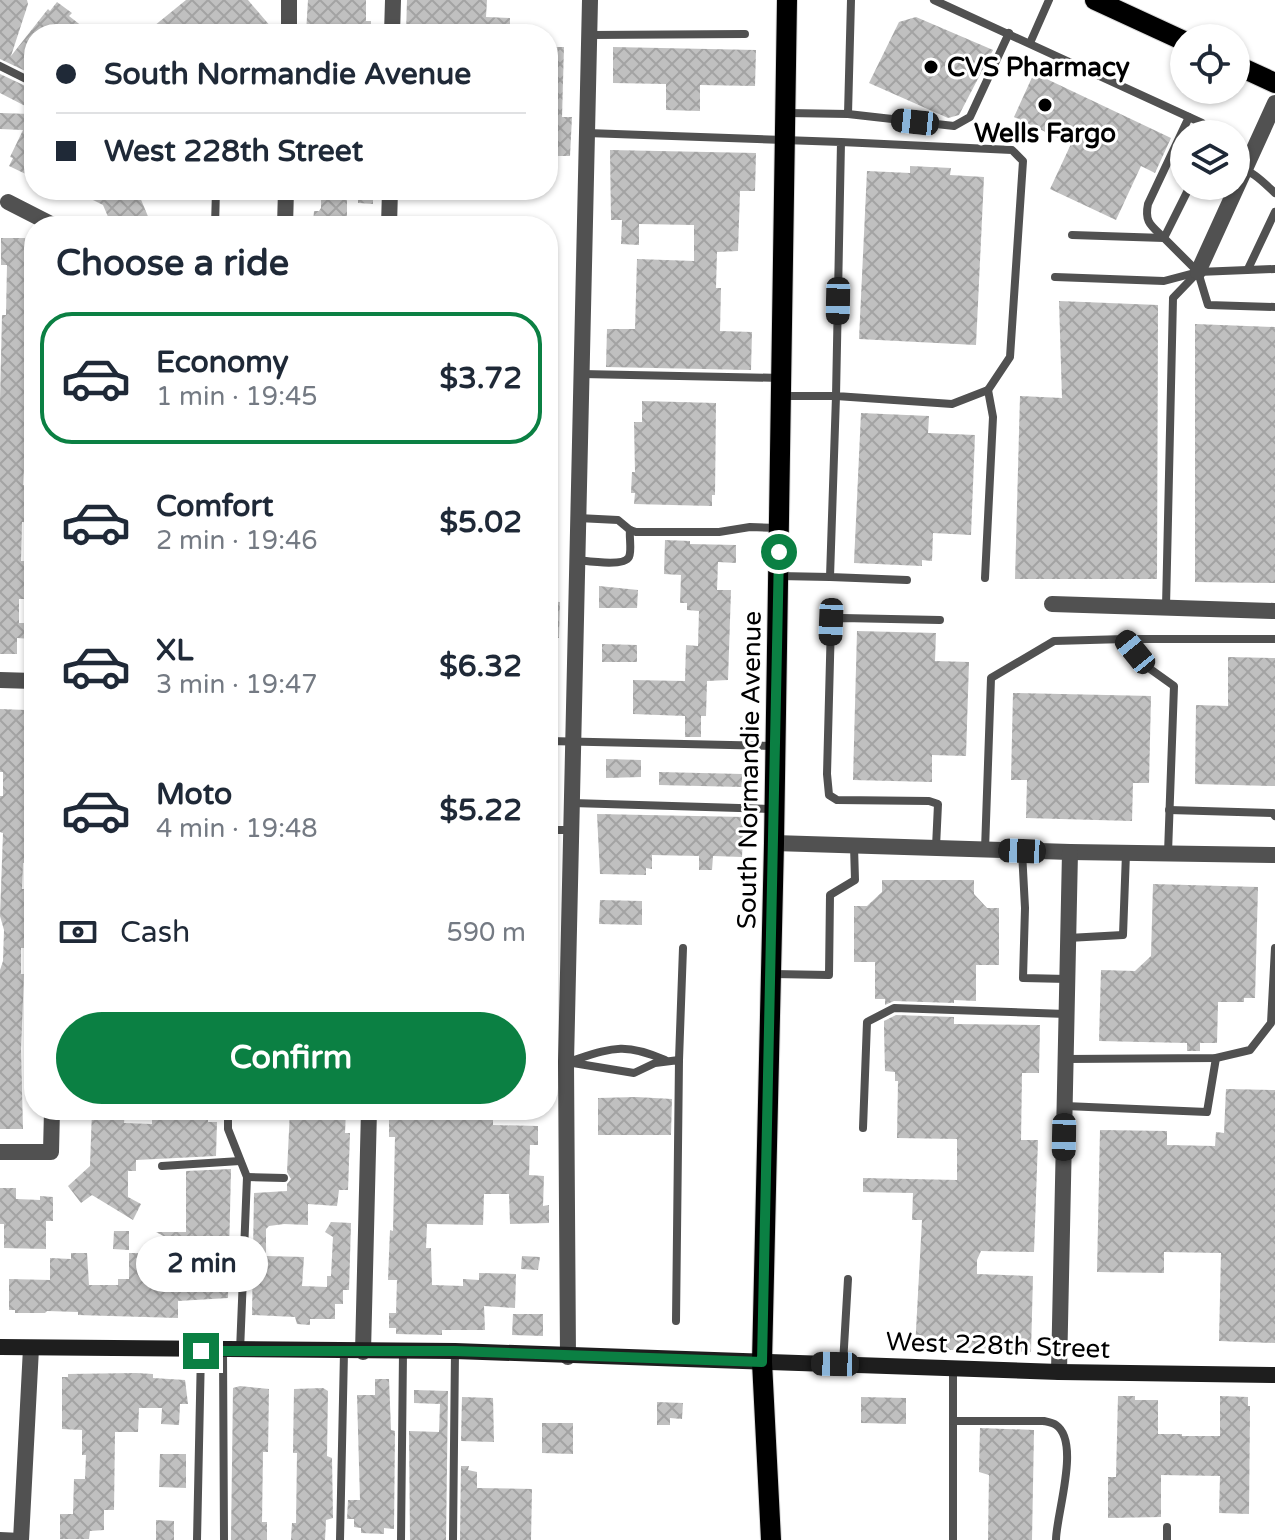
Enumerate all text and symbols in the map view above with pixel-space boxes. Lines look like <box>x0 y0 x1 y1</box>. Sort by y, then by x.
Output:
map controls <box>1170 24 1250 200</box>
button: locate <box>1170 24 1250 104</box>
place label: CVS Pharmacy <box>947 52 1130 83</box>
text: South Normandie Avenue <box>104 56 471 93</box>
marker: CVS Pharmacy <box>922 58 940 76</box>
marker: Wells Fargo <box>1036 96 1054 114</box>
car <box>890 108 940 136</box>
place label: Wells Fargo <box>974 118 1116 149</box>
button: layers <box>1170 120 1250 200</box>
text: West 228th Street <box>104 133 363 170</box>
text: Choose a ride <box>56 242 289 285</box>
car <box>826 277 850 325</box>
icon: car <box>60 342 132 414</box>
text: Economy <box>156 344 289 381</box>
text: $3.72 <box>440 360 522 397</box>
text: 1 min · 19:45 <box>156 381 318 412</box>
icon: car <box>60 486 132 558</box>
text: Comfort <box>156 488 274 525</box>
text: $5.02 <box>440 504 522 541</box>
text: 2 min · 19:46 <box>156 525 318 556</box>
route start <box>761 534 797 570</box>
car <box>818 598 844 646</box>
street label: South Normandie Avenue <box>731 611 768 929</box>
car <box>1111 626 1159 678</box>
icon: car <box>60 630 132 702</box>
text: XL <box>156 632 193 669</box>
text: $6.32 <box>439 648 522 685</box>
text: 3 min · 19:47 <box>156 669 318 700</box>
icon: car <box>60 774 132 846</box>
text: Moto <box>156 776 232 813</box>
text: $5.22 <box>440 792 522 829</box>
text: 4 min · 19:48 <box>156 813 318 844</box>
car <box>998 838 1046 864</box>
icon: cash <box>56 910 100 954</box>
text: Cash <box>120 914 190 951</box>
text: 590 m <box>446 917 526 948</box>
button: Confirm <box>56 1012 526 1104</box>
car <box>1052 1113 1076 1161</box>
callout: 2 min <box>135 1235 267 1291</box>
text: 2 min <box>167 1248 237 1279</box>
street label: West 228th Street <box>885 1326 1111 1365</box>
route end <box>183 1333 219 1369</box>
car <box>811 1352 859 1376</box>

